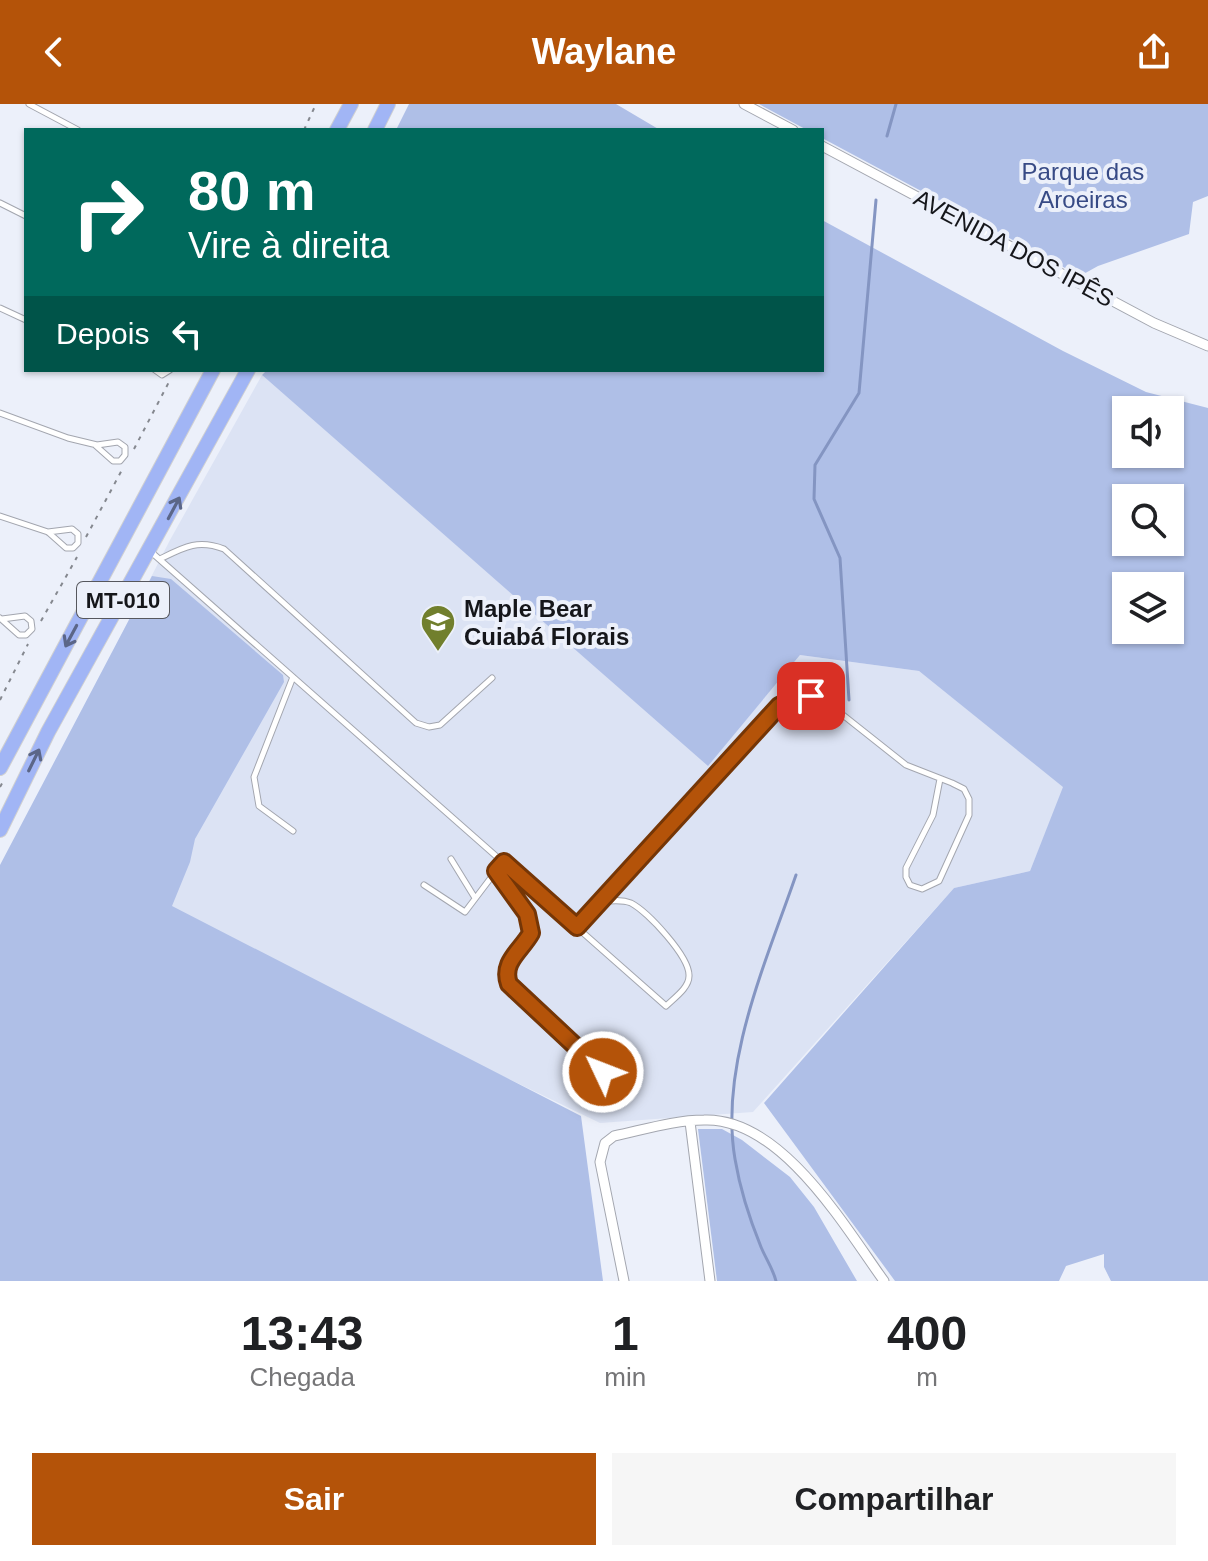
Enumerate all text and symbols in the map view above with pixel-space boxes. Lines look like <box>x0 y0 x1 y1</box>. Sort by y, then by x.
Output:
icon: back <box>32 30 76 74</box>
icon: share <box>1132 30 1176 74</box>
text: Waylane <box>532 31 676 72</box>
park label: Parque das Aroeiras <box>1022 158 1144 213</box>
text: 80 m <box>188 159 316 222</box>
icon: right <box>56 160 160 264</box>
street label: AVENIDA DOS IPÊS <box>910 184 1118 312</box>
text: Vire à direita <box>188 225 389 266</box>
icon: left <box>165 312 209 356</box>
text: Depois <box>56 317 149 350</box>
map controls <box>1112 396 1184 644</box>
button: sound <box>1112 396 1184 468</box>
button: search <box>1112 484 1184 556</box>
one-way arrow <box>166 497 182 520</box>
button: layers <box>1112 572 1184 644</box>
road number: MT-010 <box>77 582 169 618</box>
place label: Maple Bear Cuiabá Florais <box>464 595 629 650</box>
school or university icon: Maple Bear Cuiabá Florais <box>419 603 457 653</box>
one-way arrow <box>62 624 78 648</box>
pin <box>777 662 845 730</box>
icon: arrive <box>789 674 833 718</box>
one-way arrow <box>27 748 43 772</box>
position arrow <box>561 1030 645 1114</box>
text: 13:43 <box>241 1307 364 1360</box>
text: 1 <box>612 1307 639 1360</box>
text: 400 <box>887 1307 967 1360</box>
text: Chegada <box>249 1362 355 1392</box>
text: min <box>604 1362 646 1392</box>
text: m <box>916 1362 938 1392</box>
button: Sair <box>32 1453 596 1545</box>
button: Compartilhar <box>612 1453 1176 1545</box>

